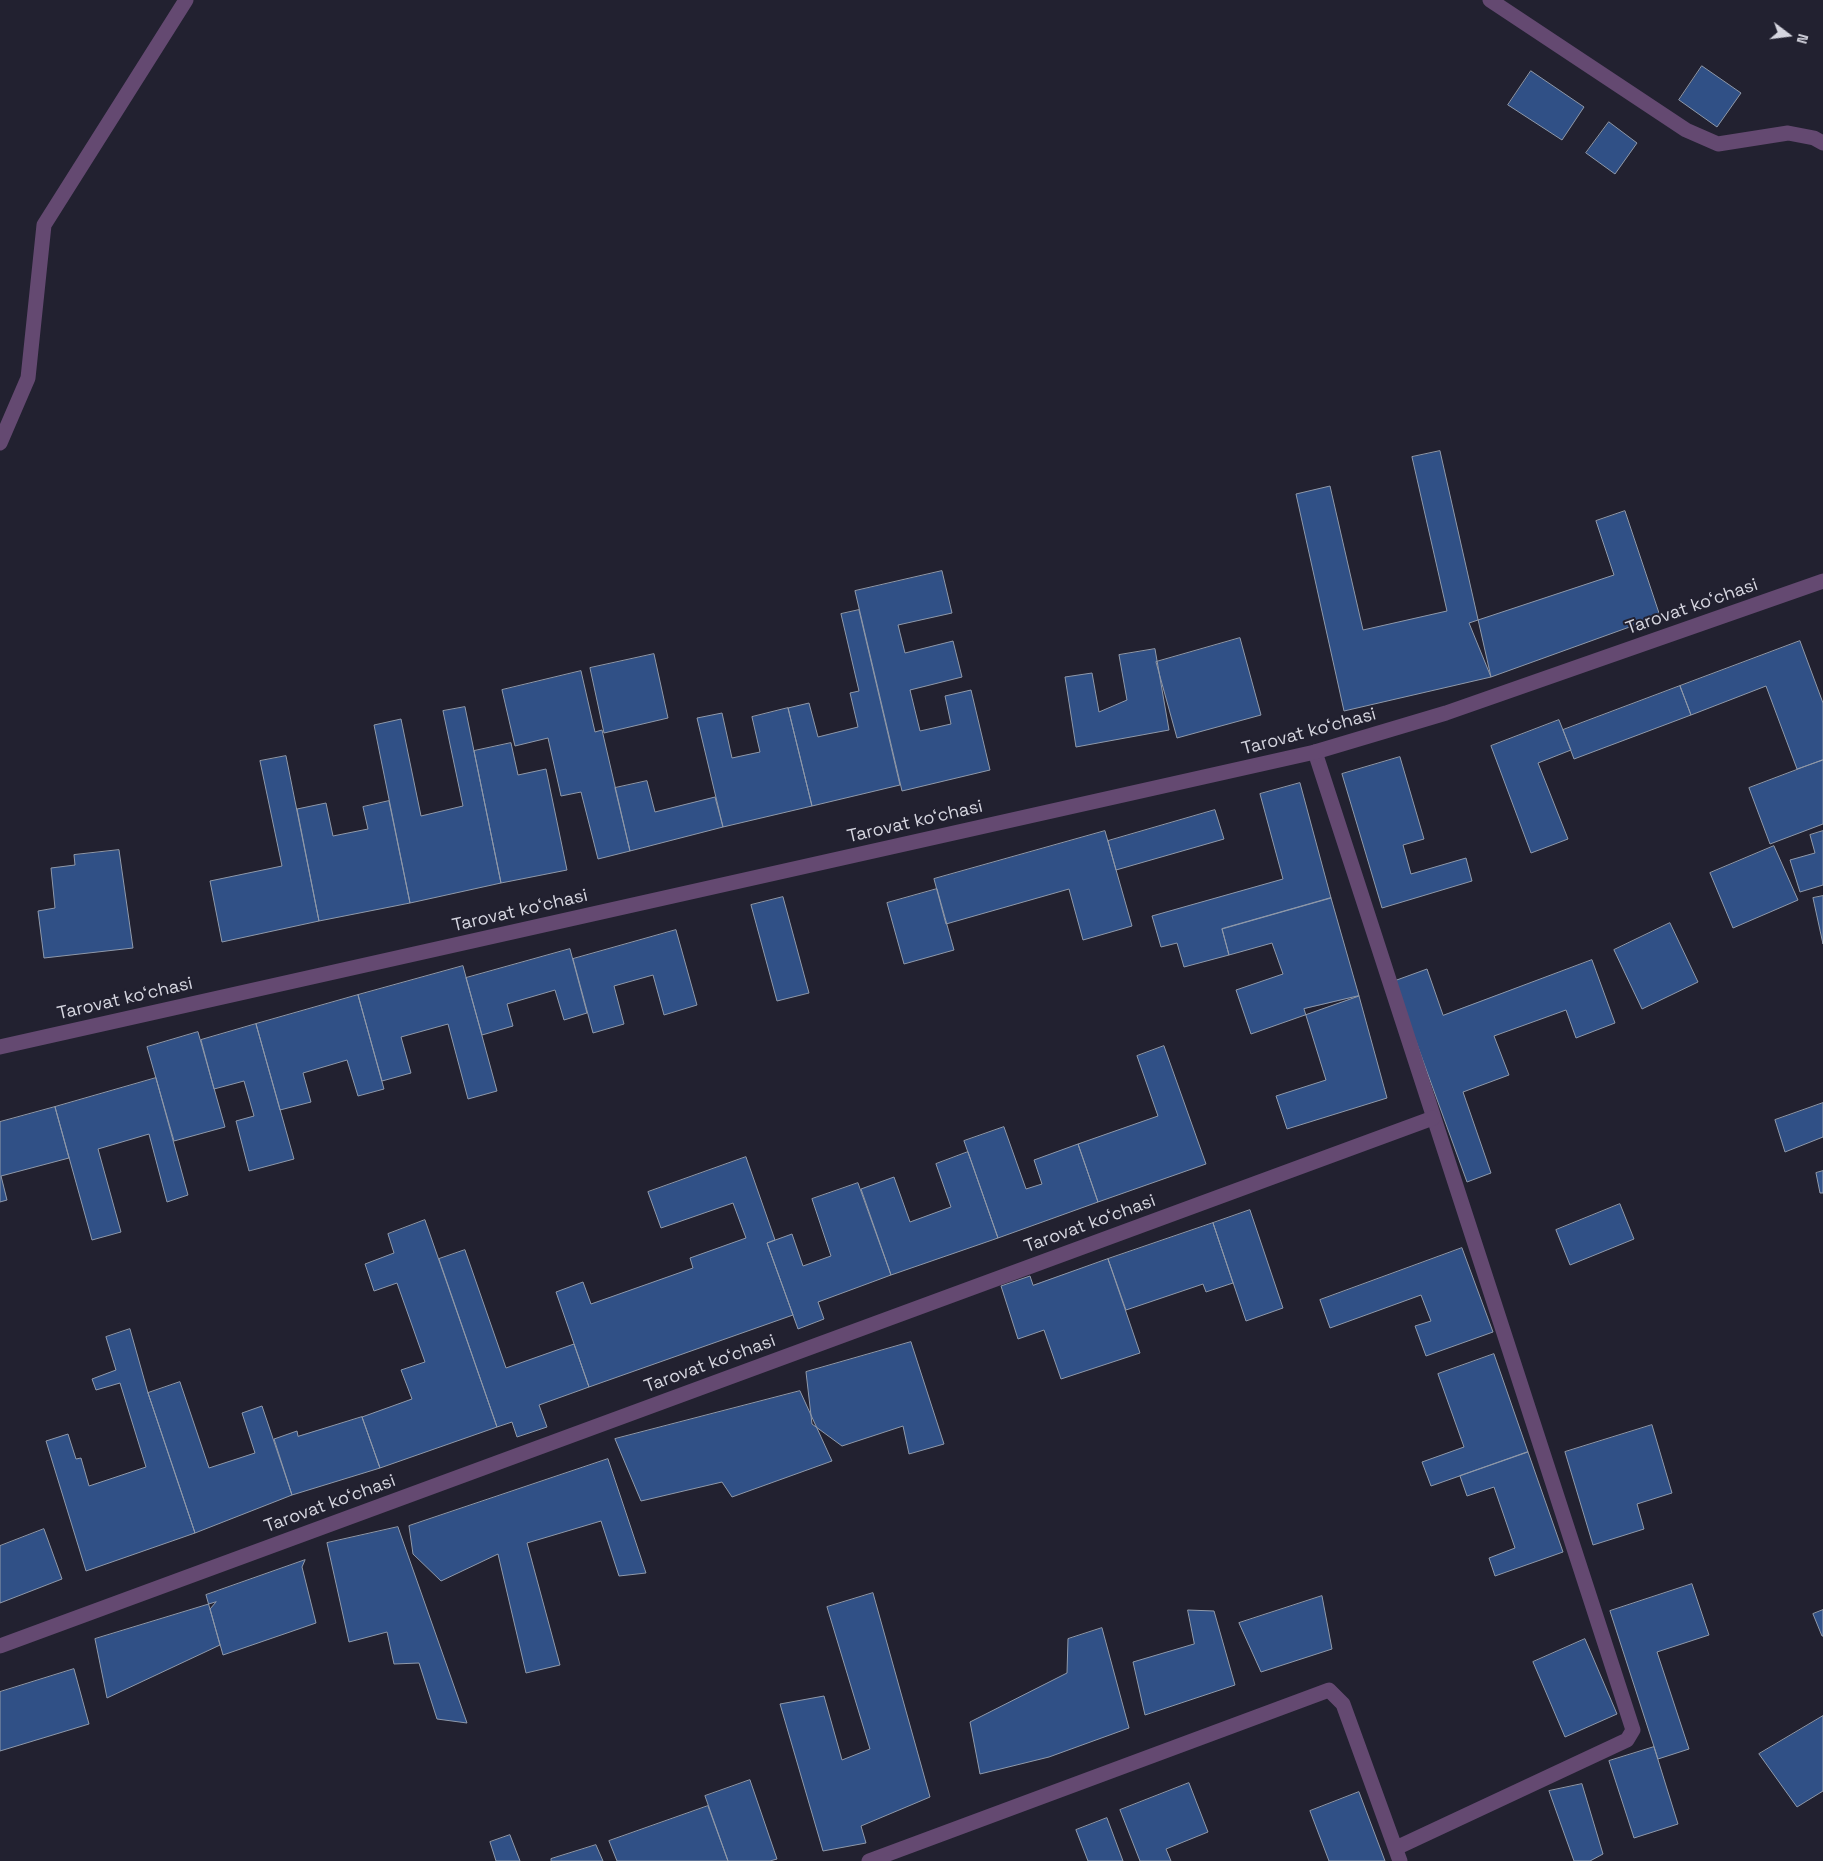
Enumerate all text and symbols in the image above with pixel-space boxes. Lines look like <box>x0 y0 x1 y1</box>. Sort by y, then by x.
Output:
north arrow <box>1763 10 1813 60</box>
text: N <box>1793 32 1812 46</box>
street label: Tarovat koʻchasi <box>1623 574 1761 640</box>
street label: Tarovat koʻchasi <box>1239 704 1379 760</box>
street label: Tarovat koʻchasi <box>845 796 985 848</box>
street label: Tarovat koʻchasi <box>450 885 590 937</box>
street label: Tarovat koʻchasi <box>55 973 195 1025</box>
street label: Tarovat koʻchasi <box>1021 1190 1159 1258</box>
street label: Tarovat koʻchasi <box>641 1330 779 1398</box>
street label: Tarovat koʻchasi <box>261 1470 399 1538</box>

